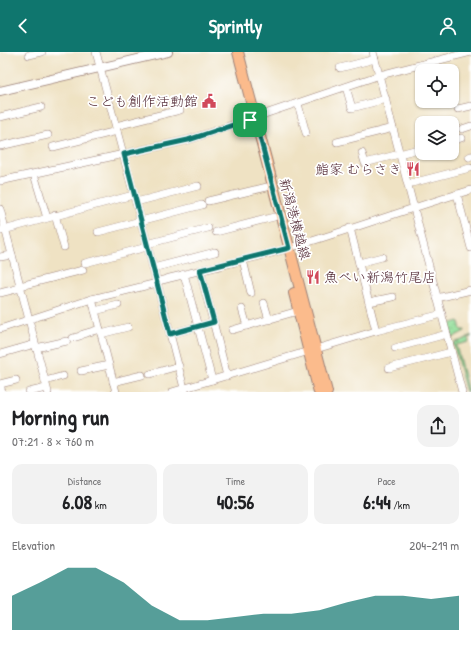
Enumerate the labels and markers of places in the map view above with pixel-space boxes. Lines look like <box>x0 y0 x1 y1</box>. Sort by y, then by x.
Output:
place label: こども創作活動館 <box>86 91 198 110</box>
public building icon: こども創作活動館 <box>201 93 217 109</box>
pin <box>233 103 267 137</box>
place label: 鮨家 むらさき <box>315 159 402 178</box>
restaurant icon: 鮨家 むらさき <box>405 161 421 177</box>
place label: 魚べい新潟竹尾店 <box>324 267 436 286</box>
restaurant icon: 魚べい新潟竹尾店 <box>305 269 321 285</box>

